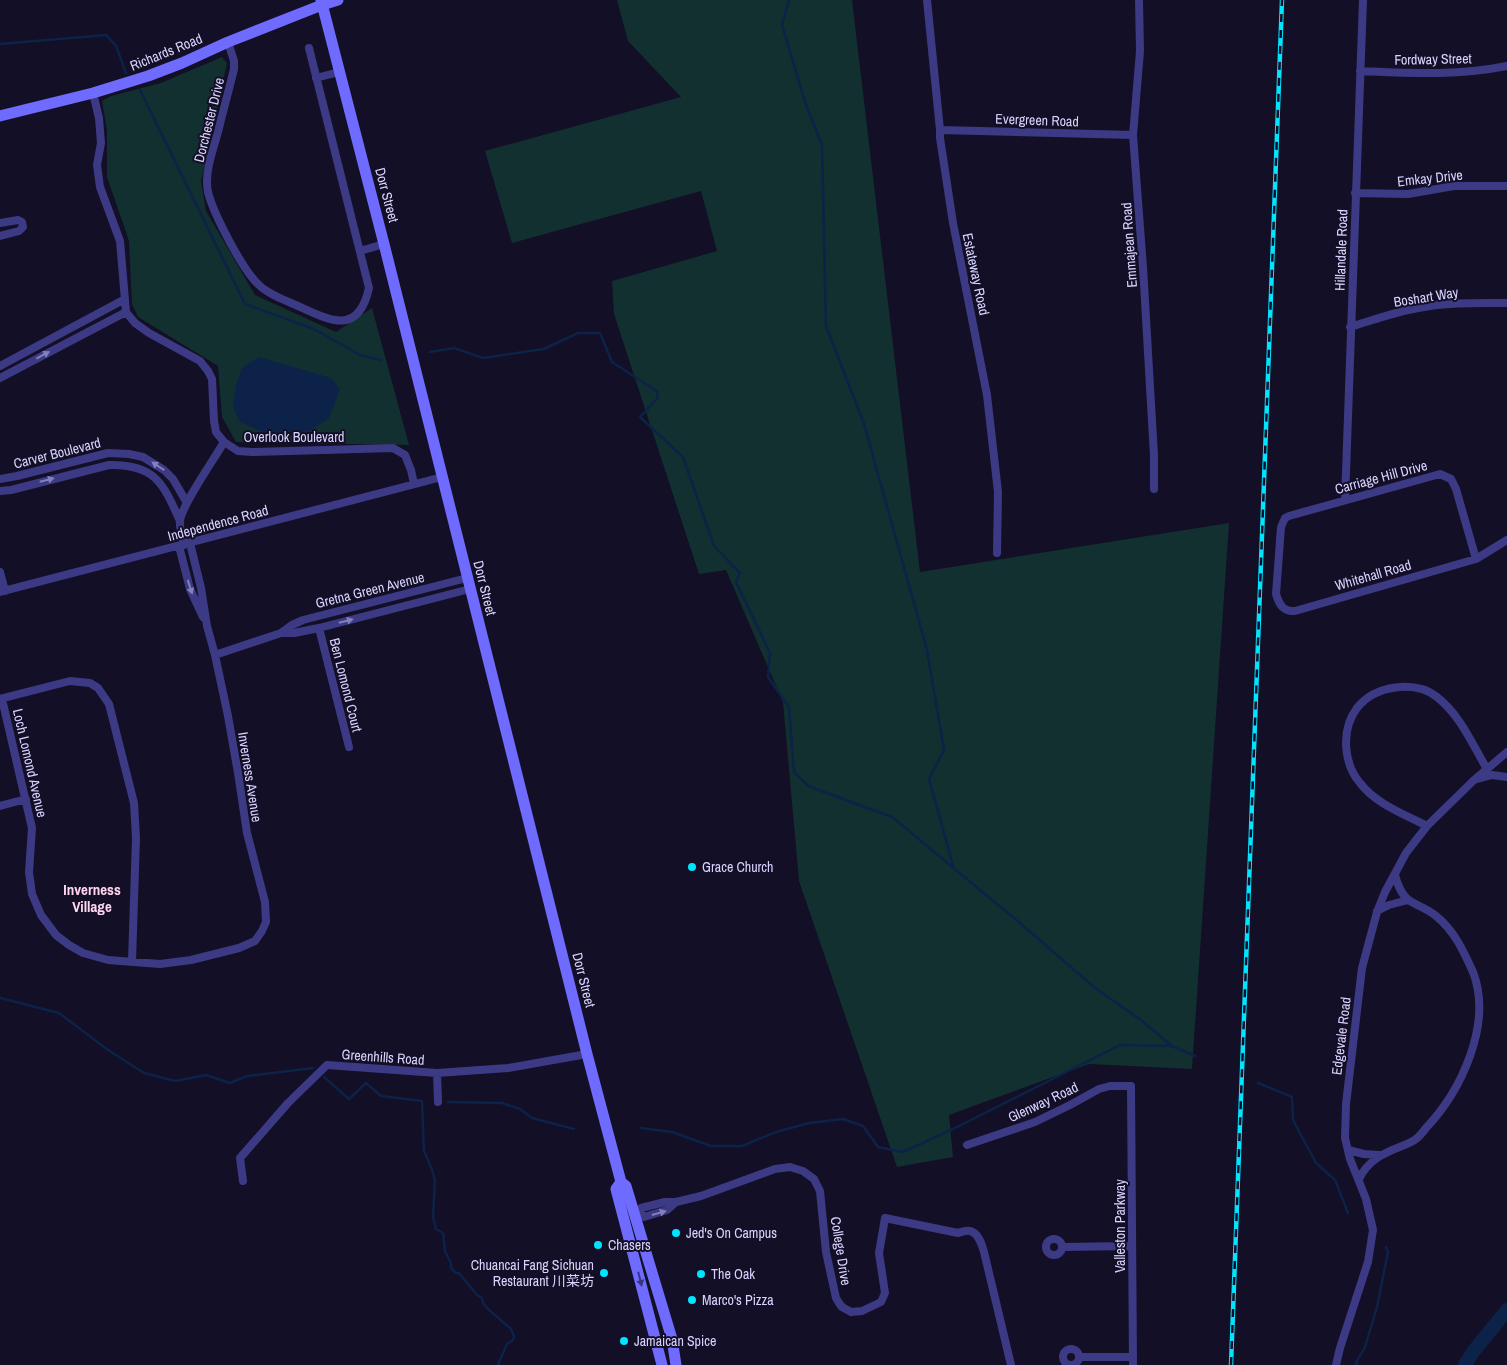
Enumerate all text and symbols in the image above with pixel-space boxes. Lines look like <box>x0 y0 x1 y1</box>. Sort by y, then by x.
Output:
street label: Richards Road <box>127 29 205 75</box>
street label: Fordway Street <box>1394 49 1472 69</box>
street label: Dorchester Drive <box>190 76 228 164</box>
street label: Evergreen Road <box>995 110 1079 130</box>
street label: Dorr Street <box>371 166 403 224</box>
street label: Emkay Drive <box>1396 166 1464 190</box>
street label: Emmajean Road <box>1117 202 1141 288</box>
street label: Hillandale Road <box>1331 209 1351 291</box>
street label: Estateway Road <box>959 231 993 317</box>
street label: Boshart Way <box>1392 283 1460 311</box>
one-way arrow <box>37 351 50 360</box>
street label: Overlook Boulevard <box>244 428 344 446</box>
street label: Carver Boulevard <box>11 433 103 473</box>
street label: Carriage Hill Drive <box>1333 456 1429 498</box>
one-way arrow <box>151 461 164 470</box>
one-way arrow <box>40 476 55 484</box>
street label: Independence Road <box>166 501 270 545</box>
street label: Whitehall Road <box>1333 556 1413 594</box>
street label: Dorr Street <box>469 559 501 617</box>
street label: Gretna Green Avenue <box>314 568 426 612</box>
one-way arrow <box>187 580 195 595</box>
one-way arrow <box>338 617 354 625</box>
street label: Ben Lomond Court <box>326 636 366 734</box>
street label: Loch Lomond Avenue <box>9 707 51 819</box>
street label: Inverness Avenue <box>234 731 266 823</box>
place label: Grace Church <box>702 858 773 876</box>
marker: Grace Church <box>686 861 698 873</box>
district label: Inverness Village <box>63 879 121 917</box>
street label: Dorr Street <box>568 951 600 1009</box>
street label: Edgevale Road <box>1327 996 1355 1076</box>
street label: Greenhills Road <box>341 1045 425 1069</box>
street label: Glenway Road <box>1005 1078 1081 1126</box>
street label: Valleston Parkway <box>1111 1179 1129 1273</box>
one-way arrow <box>651 1208 666 1216</box>
street label: College Drive <box>827 1215 855 1287</box>
place label: Jed's On Campus <box>686 1224 777 1242</box>
marker: Jed's On Campus <box>670 1227 682 1239</box>
place label: Chasers <box>608 1236 651 1254</box>
marker: Chasers <box>592 1239 604 1251</box>
place label: Chuancai Fang Sichuan Restaurant 川菜坊 <box>471 1256 594 1290</box>
place label: The Oak <box>711 1265 755 1283</box>
marker: Chuancai Fang Sichuan Restaurant 川菜坊 <box>598 1267 610 1279</box>
marker: The Oak <box>695 1268 707 1280</box>
one-way arrow <box>636 1272 644 1287</box>
place label: Marco's Pizza <box>702 1291 774 1309</box>
marker: Marco's Pizza <box>686 1294 698 1306</box>
place label: Jamaican Spice <box>634 1332 716 1350</box>
marker: Jamaican Spice <box>618 1335 630 1347</box>

